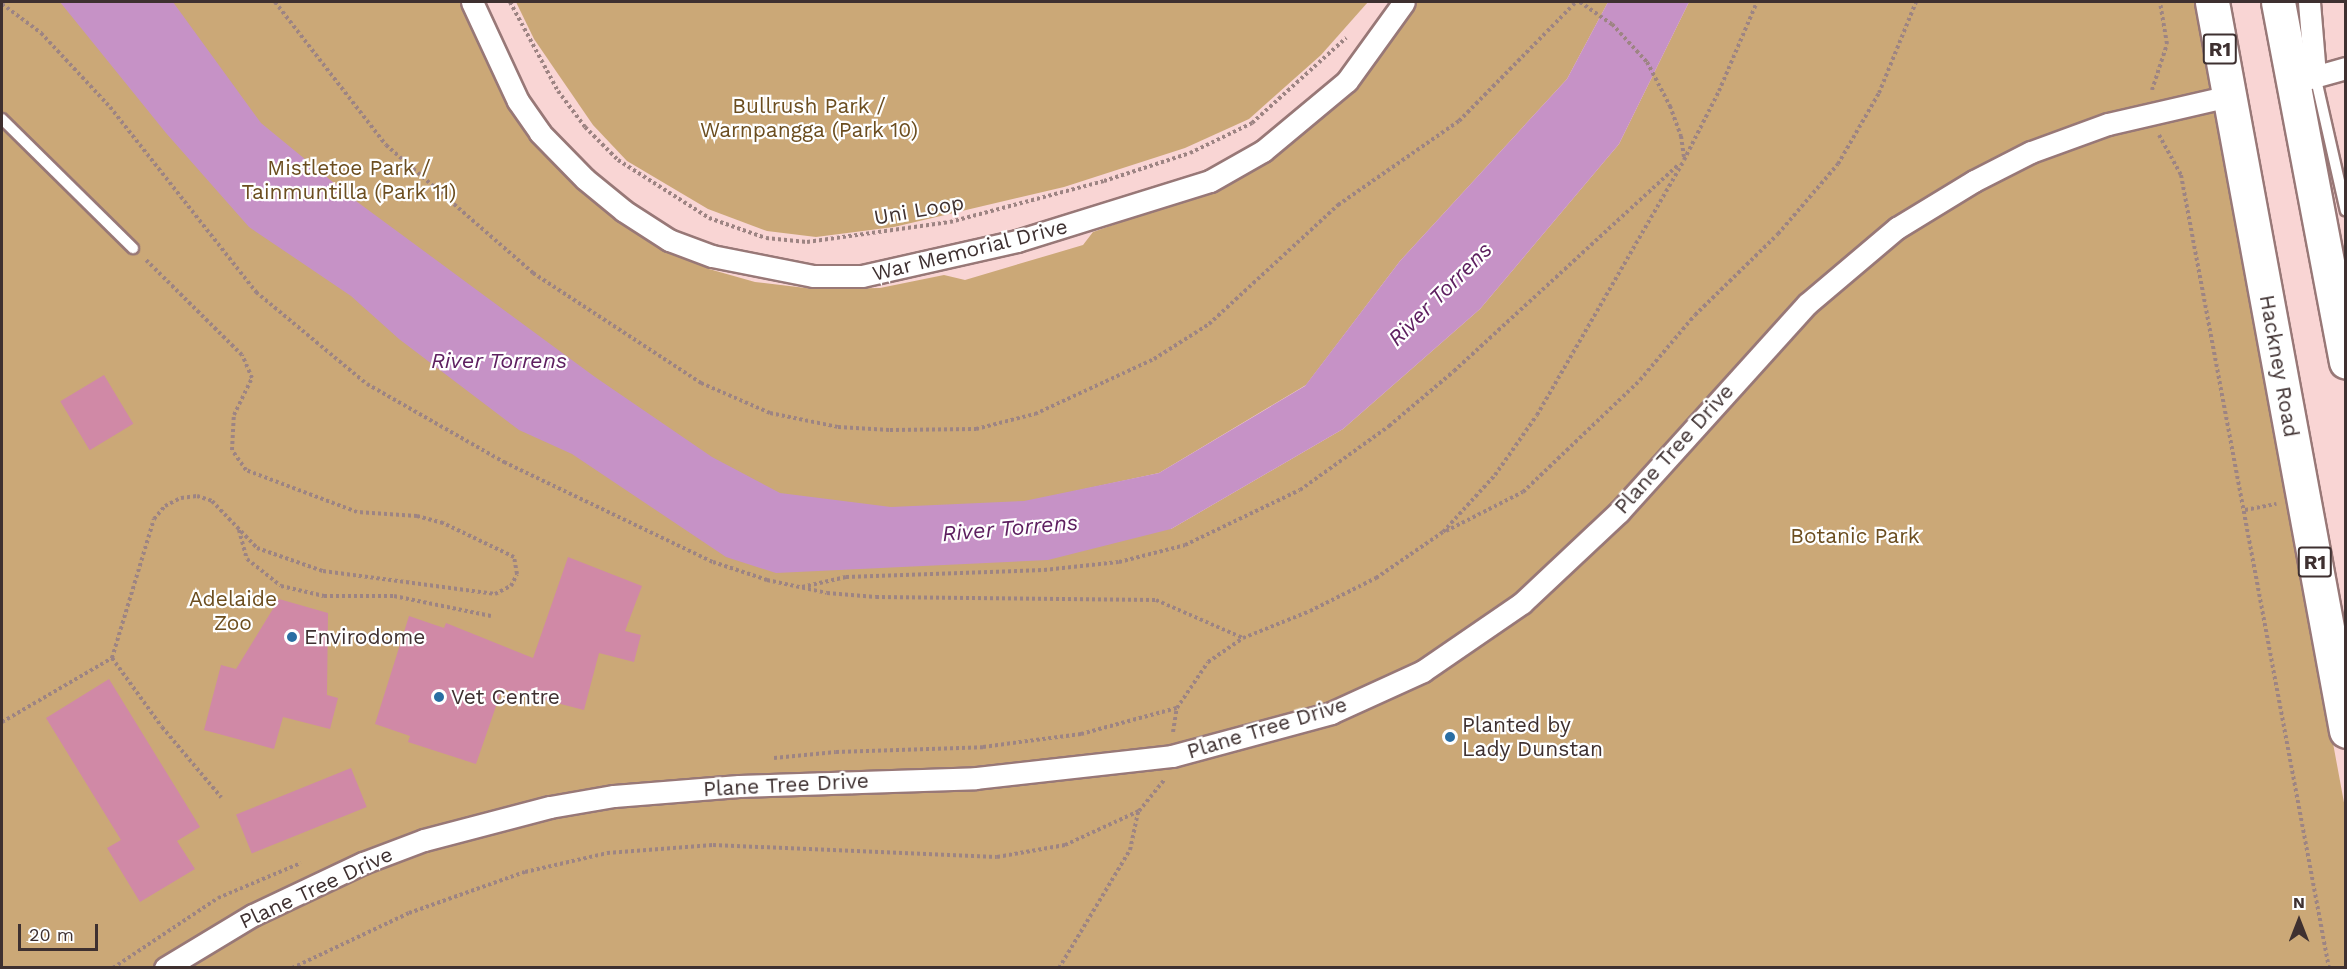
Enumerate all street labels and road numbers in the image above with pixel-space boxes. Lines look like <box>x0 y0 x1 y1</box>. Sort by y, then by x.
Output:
road number: R1 <box>2202 32 2238 66</box>
street label: Uni Loop <box>872 190 966 230</box>
street label: War Memorial Drive <box>869 213 1071 287</box>
street label: Hackney Road <box>2254 293 2304 439</box>
street label: Plane Tree Drive <box>1609 379 1739 519</box>
road number: R1 <box>2297 545 2333 579</box>
street label: Plane Tree Drive <box>1184 692 1350 764</box>
street label: Plane Tree Drive <box>702 768 870 802</box>
street label: Plane Tree Drive <box>235 841 397 935</box>

